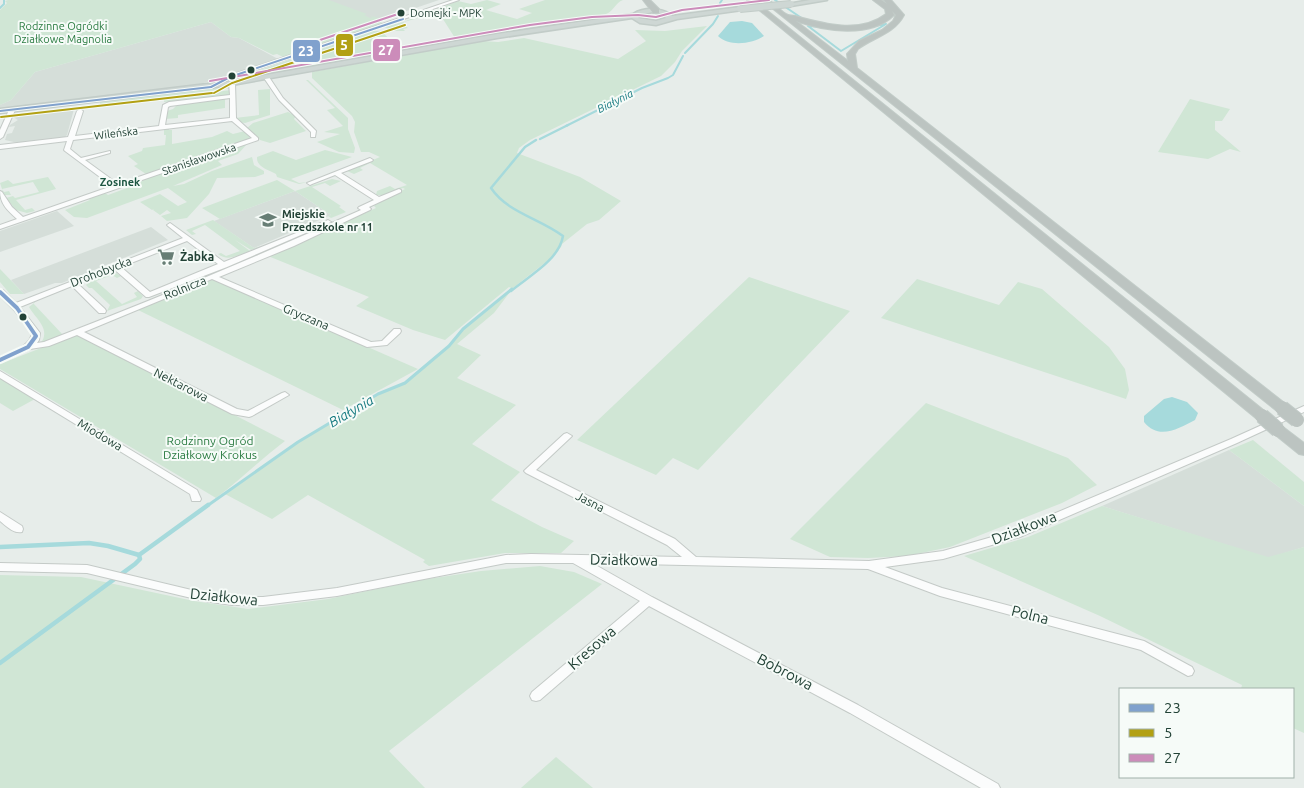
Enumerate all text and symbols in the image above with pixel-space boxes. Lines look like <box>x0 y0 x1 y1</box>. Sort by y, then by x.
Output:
place label: Domejki - MPK <box>410 7 482 19</box>
marker: Domejki - MPK <box>396 8 406 18</box>
park label: Rodzinne Ogródki Działkowe Magnolia <box>14 20 112 45</box>
line badge: 5 <box>335 33 354 57</box>
text: 5 <box>340 37 348 53</box>
line badge: 27 <box>372 38 401 62</box>
line badge: 23 <box>292 39 321 63</box>
text: 27 <box>378 42 394 58</box>
text: 23 <box>298 43 314 59</box>
unlabelled marker <box>246 65 256 75</box>
unlabelled marker <box>227 71 237 81</box>
water label: Białynia <box>595 87 635 115</box>
street label: Wileńska <box>93 124 139 142</box>
street label: Stanisławowska <box>160 141 238 177</box>
district label: Zosinek <box>100 176 141 188</box>
place label: Miejskie Przedszkole nr 11 <box>282 208 373 233</box>
school or university icon: Miejskie Przedszkole nr 11 <box>258 210 278 230</box>
supermarket icon: Żabka <box>156 247 176 267</box>
place label: Żabka <box>180 249 214 263</box>
street label: Drohobycka <box>68 254 133 289</box>
street label: Rolnicza <box>162 273 208 302</box>
street label: Gryczana <box>281 301 331 332</box>
unlabelled marker <box>18 312 28 322</box>
street label: Nektarowa <box>152 365 211 404</box>
water label: Białynia <box>326 392 377 430</box>
street label: Miodowa <box>76 416 125 453</box>
park label: Rodzinny Ogród Działkowy Krokus <box>163 434 257 461</box>
street label: Jasna <box>574 489 607 514</box>
street label: Działkowa <box>989 507 1059 548</box>
street label: Działkowa <box>590 550 658 569</box>
street label: Działkowa <box>189 584 259 609</box>
street label: Polna <box>1010 602 1051 627</box>
street label: Kresowa <box>564 622 619 673</box>
street label: Bobrowa <box>754 650 816 693</box>
legend <box>1119 688 1294 778</box>
text: 23 <box>1164 699 1181 716</box>
text: 5 <box>1164 724 1172 741</box>
text: 27 <box>1164 749 1181 766</box>

